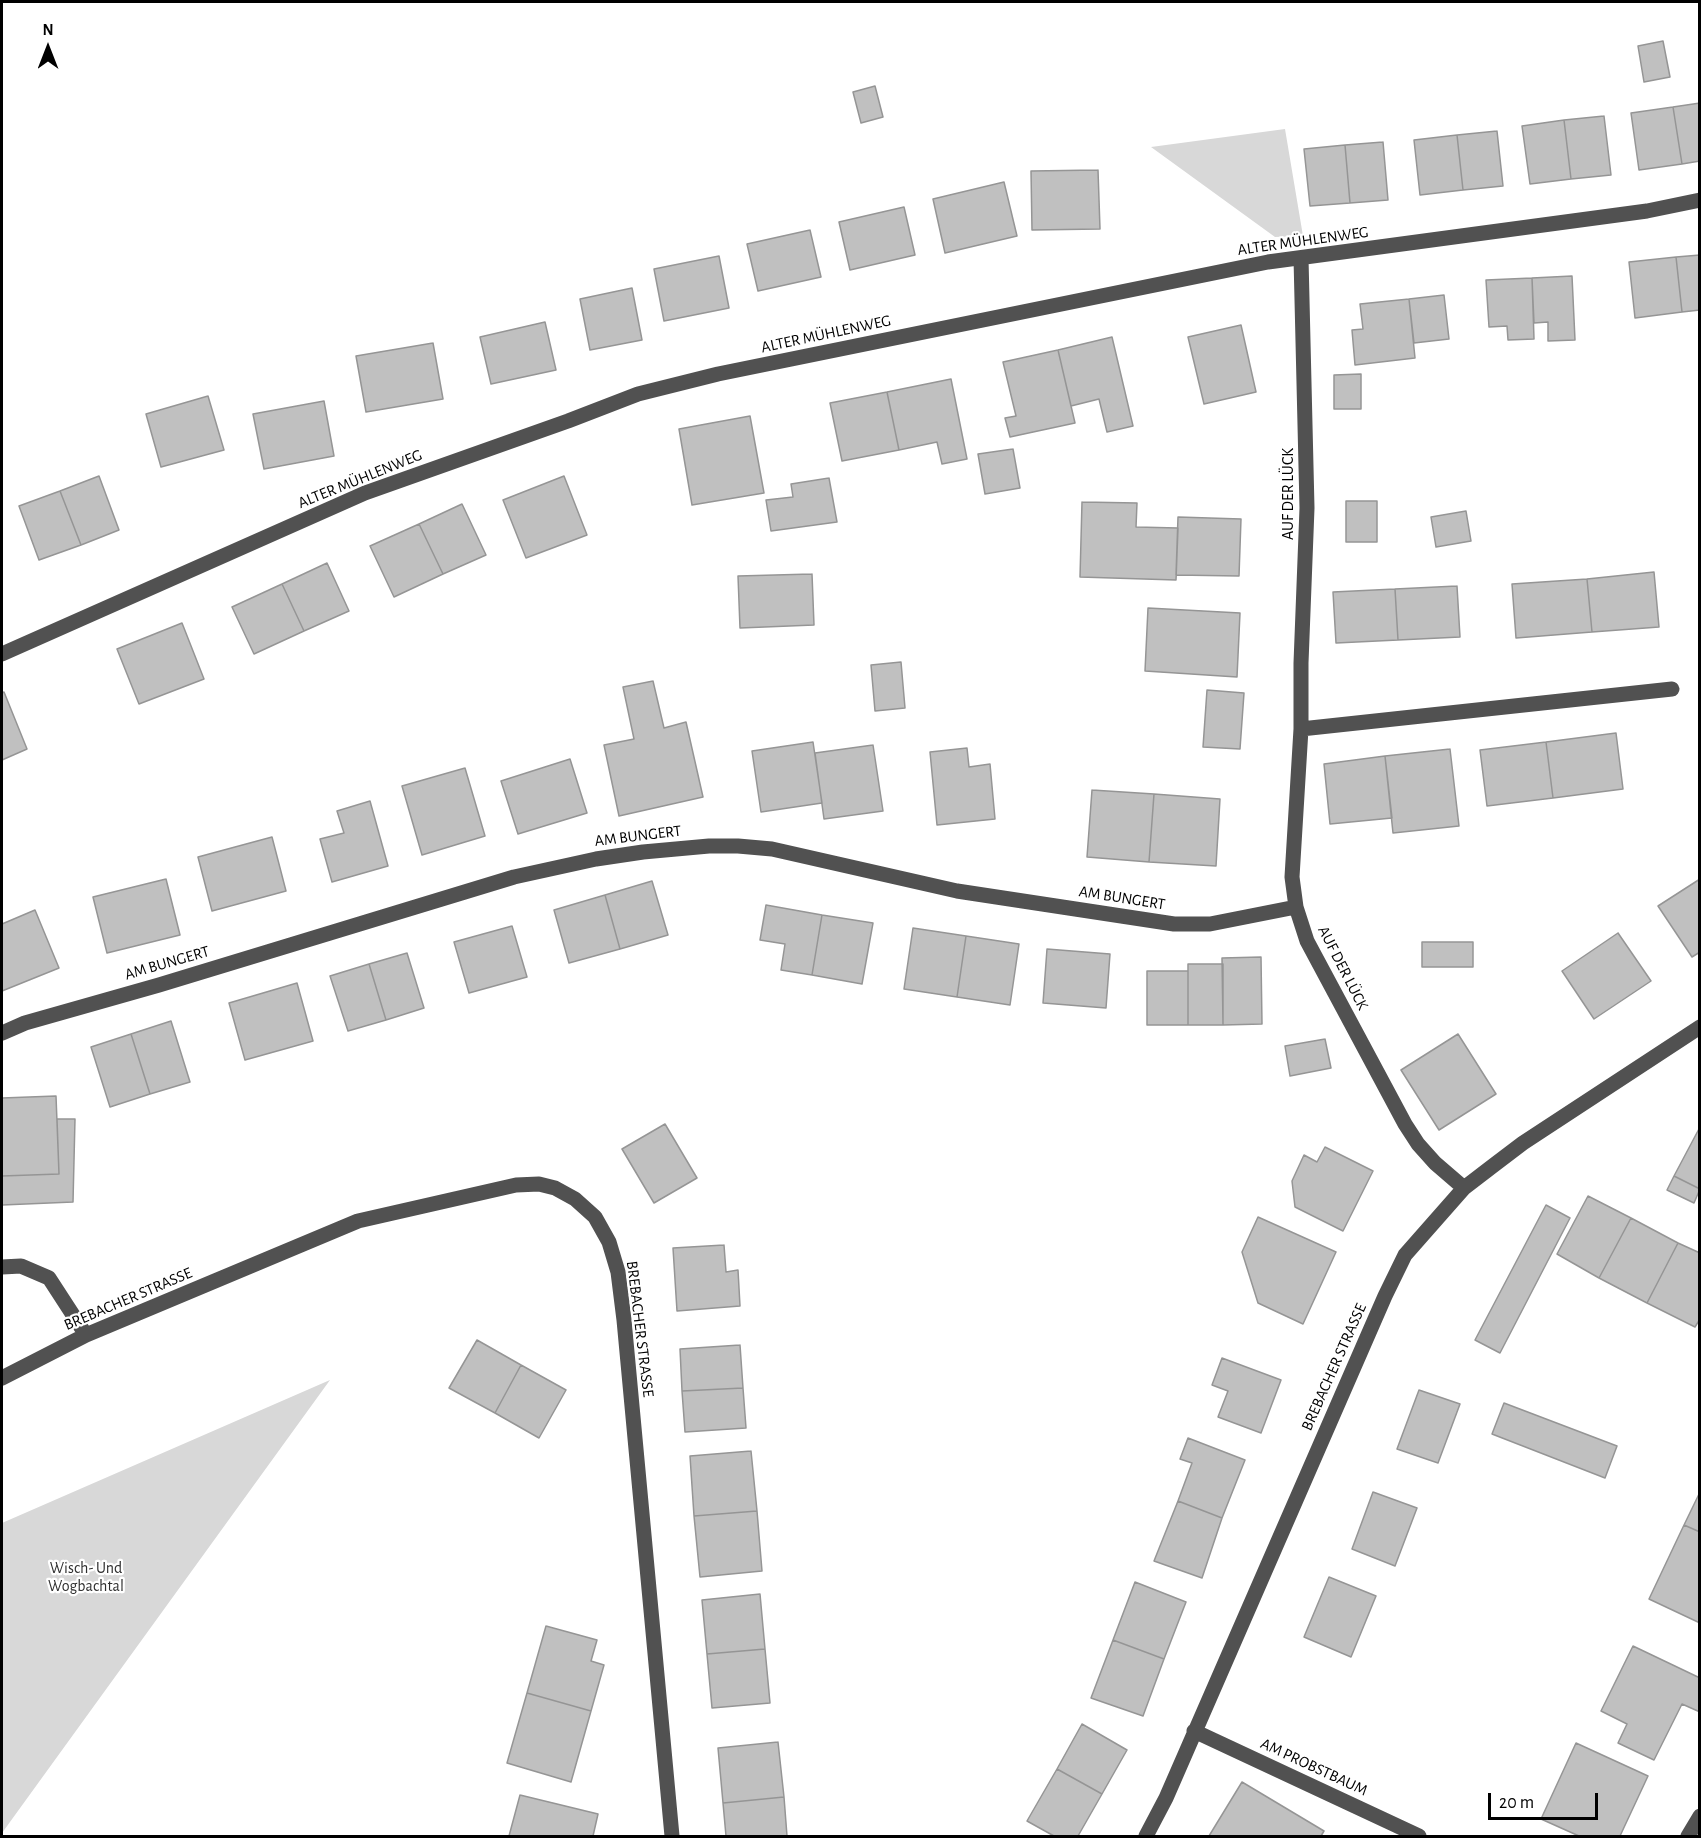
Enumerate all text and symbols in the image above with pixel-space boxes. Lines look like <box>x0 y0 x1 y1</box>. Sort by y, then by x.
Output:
north arrow <box>18 18 78 78</box>
text: N <box>42 22 54 38</box>
street label: ALTER MÜHLENWEG <box>1236 222 1370 260</box>
street label: ALTER MÜHLENWEG <box>759 311 893 357</box>
street label: ALTER MÜHLENWEG <box>295 445 425 513</box>
street label: AUF DER LÜCK <box>1278 448 1298 540</box>
street label: AM BUNGERT <box>594 821 682 851</box>
street label: AM BUNGERT <box>1077 882 1167 914</box>
street label: AUF DER LÜCK <box>1314 923 1372 1013</box>
street label: AM BUNGERT <box>122 942 212 984</box>
street label: BREBACHER STRASSE <box>622 1260 658 1398</box>
street label: BREBACHER STRASSE <box>61 1263 195 1335</box>
street label: BREBACHER STRASSE <box>1297 1300 1371 1434</box>
park label: Wisch- Und Wogbachtal <box>48 1558 124 1596</box>
street label: AM PROBSTBAUM <box>1258 1734 1370 1800</box>
scale bar <box>1491 1781 1600 1819</box>
text: 20 m <box>1499 1794 1534 1812</box>

